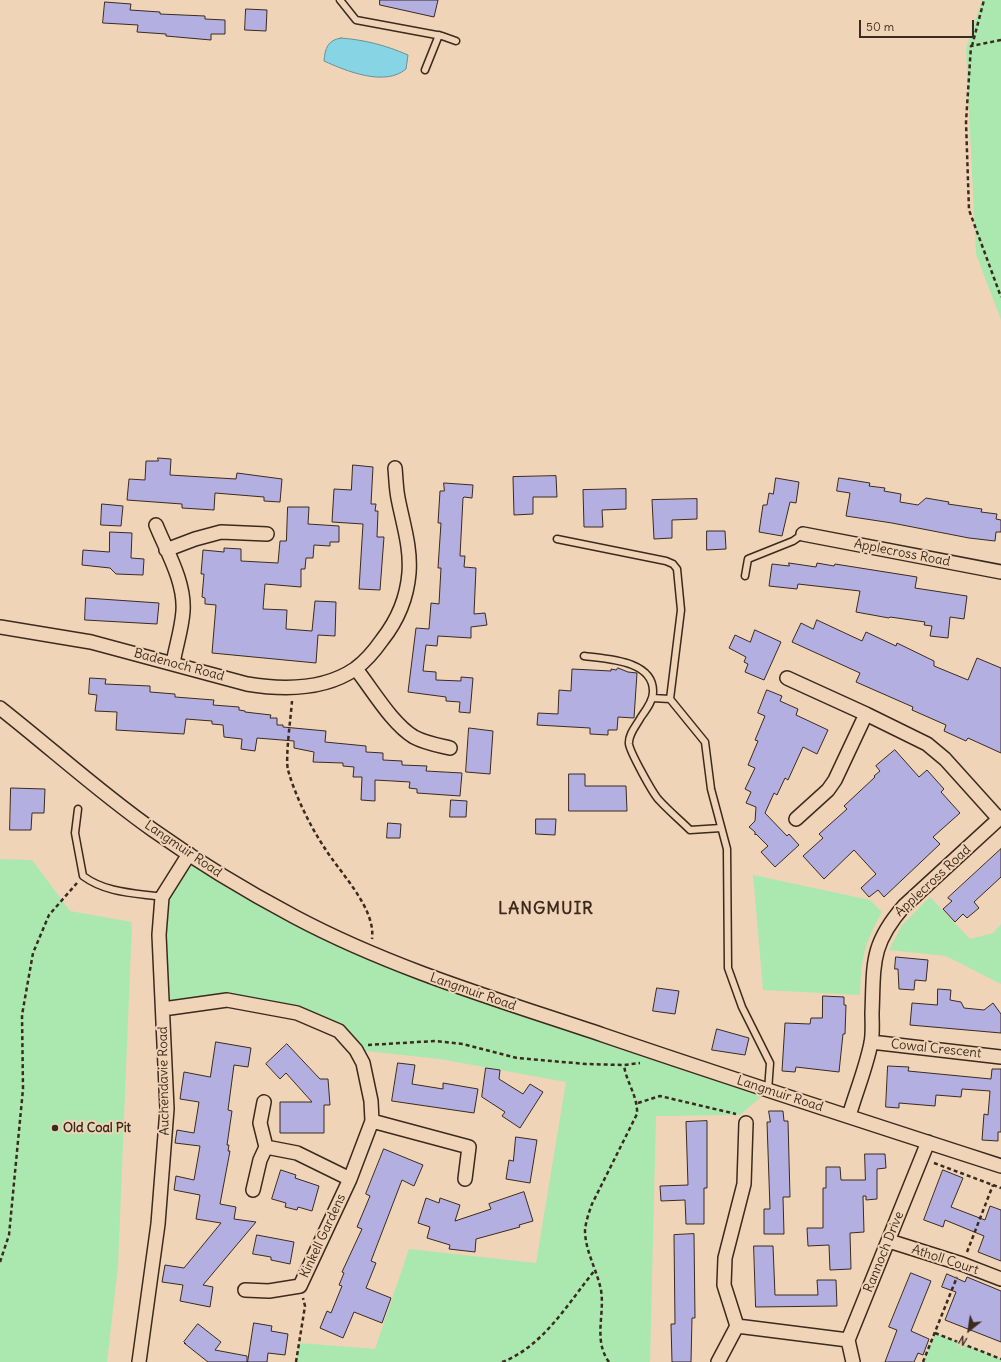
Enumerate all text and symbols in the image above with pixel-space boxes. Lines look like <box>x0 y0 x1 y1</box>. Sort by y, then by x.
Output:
scale bar <box>861 12 976 38</box>
text: 50 m <box>866 19 894 34</box>
street label: Applecross Road <box>853 536 951 570</box>
street label: Badenoch Road <box>132 645 226 685</box>
street label: Langmuir Road <box>141 817 225 881</box>
street label: Applecross Road <box>892 842 974 920</box>
district label: LANGMUIR <box>498 899 594 919</box>
street label: Langmuir Road <box>428 970 518 1014</box>
street label: Auchendavie Road <box>155 1026 173 1136</box>
street label: Cowal Crescent <box>890 1036 982 1062</box>
street label: Langmuir Road <box>735 1073 825 1115</box>
place label: Old Coal Pit <box>63 1120 131 1136</box>
marker: Old Coal Pit <box>50 1123 60 1133</box>
street label: Kinkell Gardens <box>297 1192 349 1280</box>
street label: Rannoch Drive <box>861 1209 907 1295</box>
street label: Atholl Court <box>910 1242 980 1278</box>
north arrow <box>949 1310 989 1350</box>
text: N <box>956 1332 970 1348</box>

